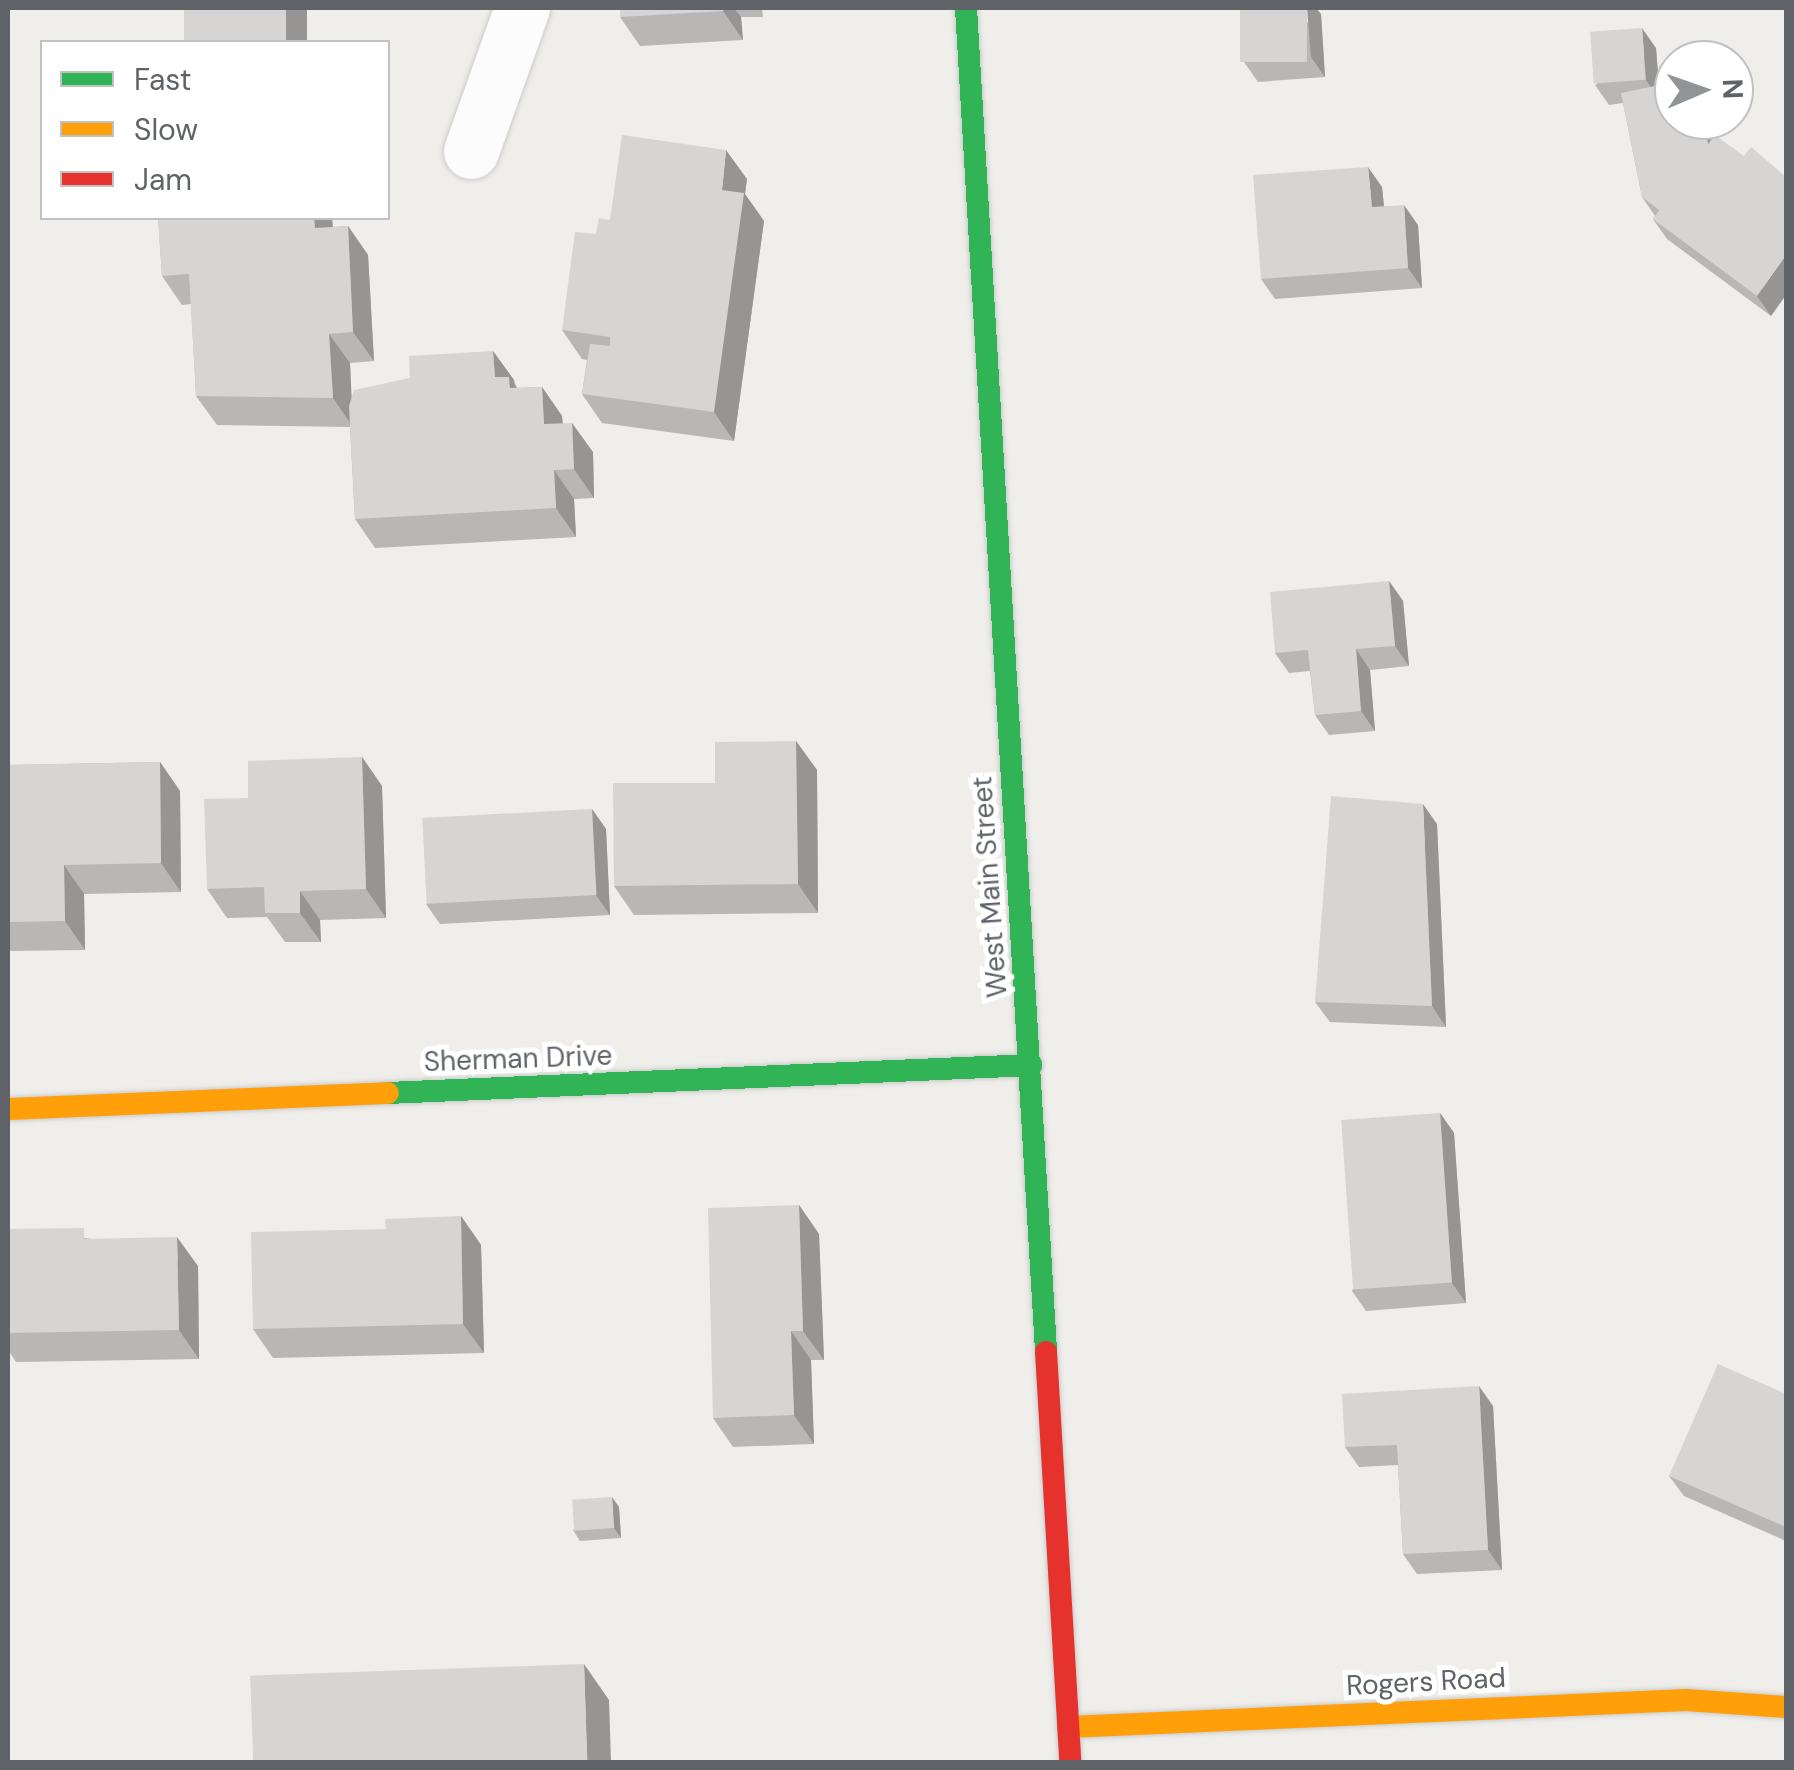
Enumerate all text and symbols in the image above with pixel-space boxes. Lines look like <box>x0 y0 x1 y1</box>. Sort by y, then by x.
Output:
legend <box>40 40 390 220</box>
north arrow <box>1654 40 1754 140</box>
text: Fast <box>134 60 192 99</box>
text: N <box>1714 78 1751 100</box>
text: Slow <box>134 110 198 149</box>
text: Jam <box>134 160 192 199</box>
street label: West Main Street <box>966 775 1014 999</box>
street label: Sherman Drive <box>423 1039 613 1079</box>
street label: Rogers Road <box>1345 1661 1507 1703</box>

